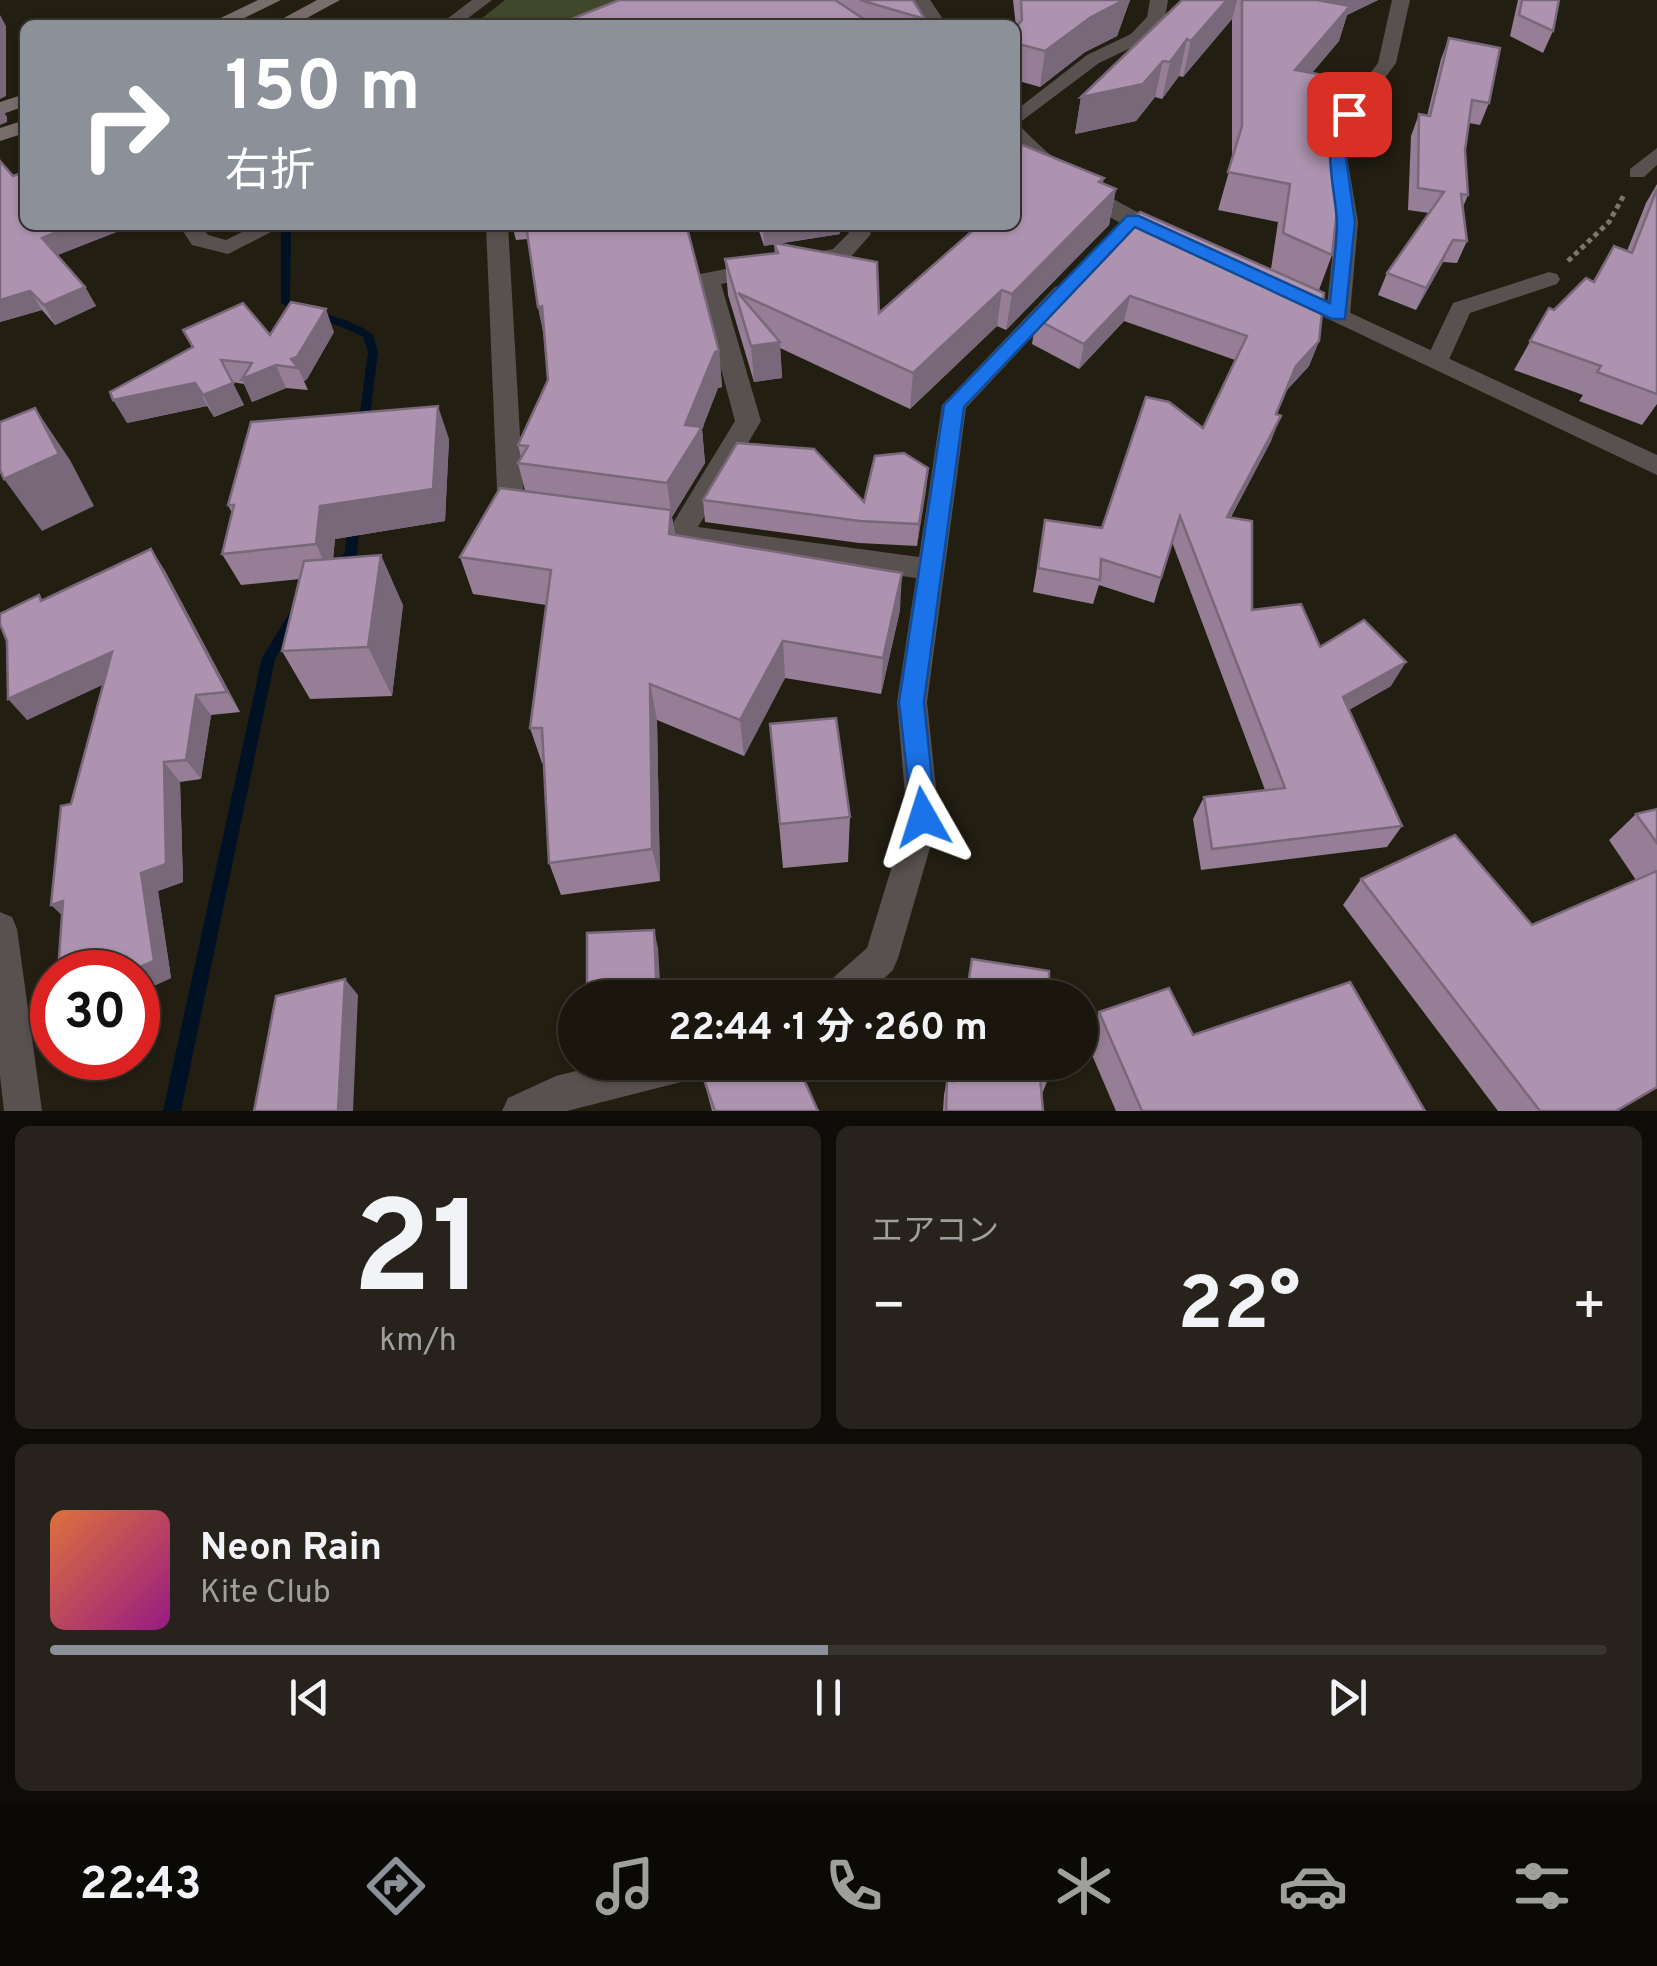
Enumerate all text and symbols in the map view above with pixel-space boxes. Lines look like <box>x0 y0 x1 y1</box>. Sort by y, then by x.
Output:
text: 150 m <box>225 46 420 135</box>
icon: right <box>60 60 190 190</box>
pin <box>1307 72 1392 157</box>
icon: arrive <box>1322 87 1377 142</box>
text: 右折 <box>225 145 315 202</box>
position arrow <box>871 765 975 869</box>
speed limit sign: 30 <box>30 950 160 1080</box>
text: 22:44 · 1 分 · 260 m <box>668 1005 988 1054</box>
text: 21 <box>352 1174 484 1339</box>
text: エアコン <box>871 1213 999 1253</box>
text: 22° <box>1178 1261 1300 1356</box>
text: − <box>871 1274 906 1344</box>
text: + <box>1572 1274 1607 1344</box>
text: km/h <box>379 1322 457 1362</box>
text: Neon Rain <box>200 1525 382 1574</box>
text: Kite Club <box>200 1574 331 1614</box>
icon: previous <box>282 1670 337 1725</box>
icon: pause <box>801 1670 856 1725</box>
icon: next <box>1320 1670 1375 1725</box>
icon: directions <box>361 1851 431 1921</box>
icon: music <box>590 1851 660 1921</box>
icon: phone <box>819 1851 889 1921</box>
icon: climate <box>1049 1851 1119 1921</box>
icon: car <box>1278 1851 1348 1921</box>
icon: filters <box>1507 1851 1577 1921</box>
text: 22:43 <box>80 1858 202 1915</box>

